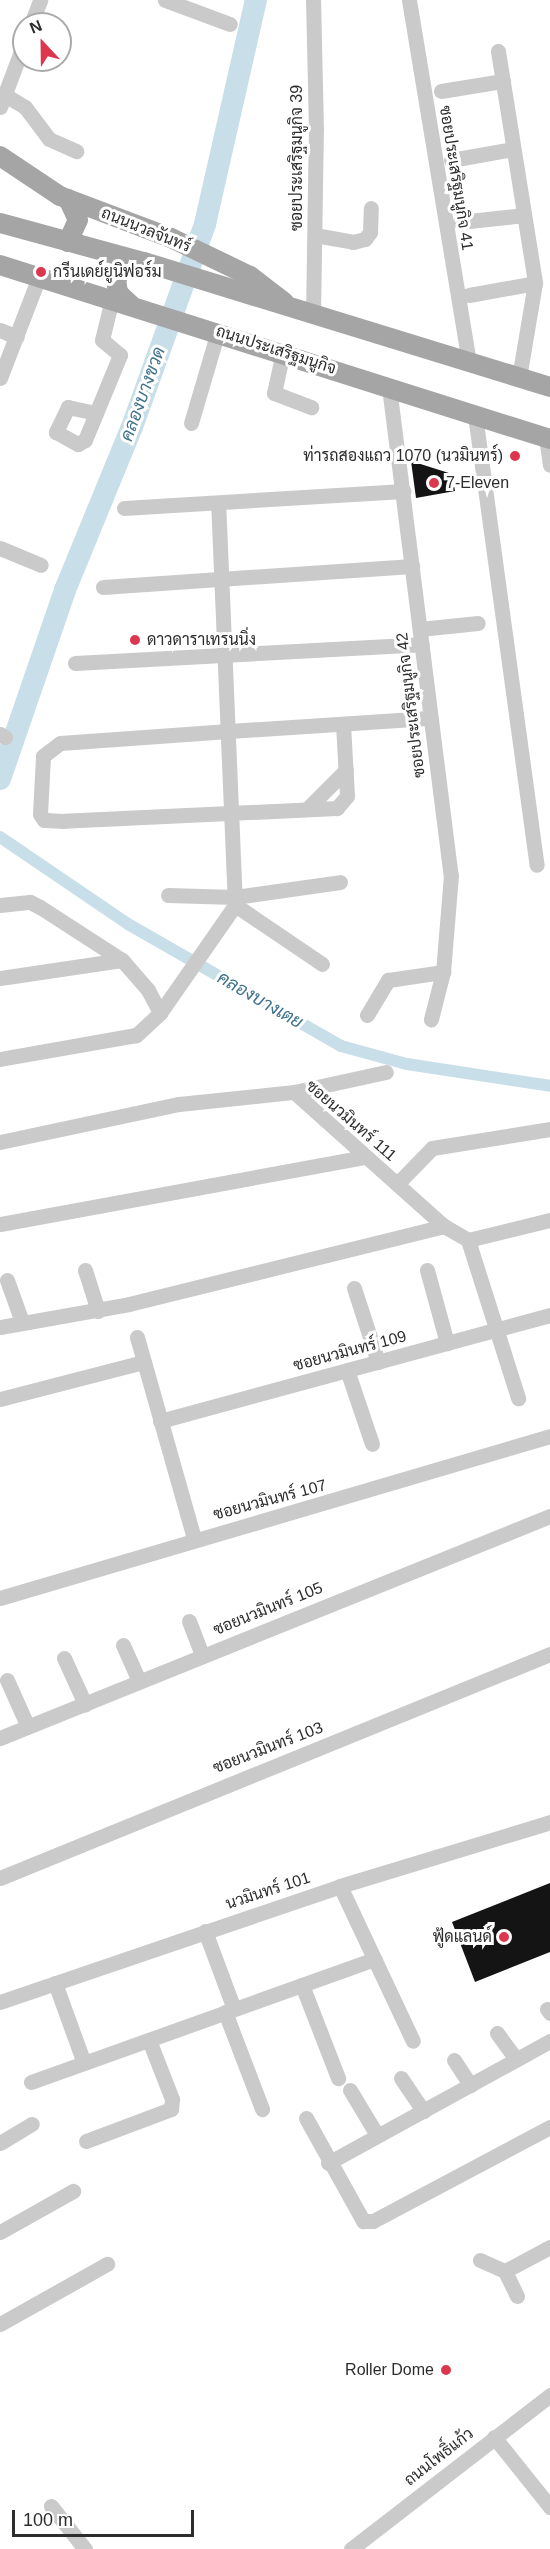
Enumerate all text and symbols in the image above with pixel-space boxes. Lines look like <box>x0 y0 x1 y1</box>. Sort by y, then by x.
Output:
north arrow <box>12 12 72 72</box>
text: N <box>27 17 44 37</box>
street label: ซอยประเสริฐมนูกิจ 39 <box>287 85 307 231</box>
street label: ซอยประเสริฐมนูกิจ 41 <box>435 104 477 252</box>
street label: ถนนนวลจันทร์ <box>99 203 193 257</box>
place label: กรีนเดย์ยูนิฟอร์ม <box>53 262 162 282</box>
marker: กรีนเดย์ยูนิฟอร์ม <box>34 265 48 279</box>
street label: ถนนประเสริฐมนูกิจ <box>214 322 338 378</box>
water label: คลองบางขวด <box>116 344 170 444</box>
place label: ท่ารถสองแถว 1070 (นวมินทร์) <box>303 446 503 466</box>
marker: ท่ารถสองแถว 1070 (นวมินทร์) <box>508 449 522 463</box>
place label: 7-Eleven <box>446 473 509 493</box>
marker: 7-Eleven <box>427 476 441 490</box>
place label: ดาวดาราเทรนนิ่ง <box>147 630 256 650</box>
street label: ซอยประเสริฐมนูกิจ 42 <box>393 631 429 779</box>
marker: ดาวดาราเทรนนิ่ง <box>128 633 142 647</box>
water label: คลองบางเตย <box>213 967 307 1033</box>
street label: ซอยนวมินทร์ 111 <box>302 1076 400 1166</box>
street label: ซอยนวมินทร์ 109 <box>291 1327 409 1375</box>
street label: ซอยนวมินทร์ 107 <box>211 1476 329 1524</box>
street label: ซอยนวมินทร์ 105 <box>211 1578 325 1640</box>
street label: ซอยนวมินทร์ 103 <box>210 1718 326 1778</box>
street label: นวมินทร์ 101 <box>223 1868 313 1914</box>
place label: ฟู้ดแลนด์ <box>433 1927 492 1947</box>
marker: ฟู้ดแลนด์ <box>497 1930 511 1944</box>
place label: Roller Dome <box>345 2360 434 2380</box>
marker: Roller Dome <box>439 2363 453 2377</box>
street label: ถนนโพธิ์แก้ว <box>401 2424 477 2490</box>
scale bar <box>15 2498 196 2536</box>
text: 100 m <box>23 2510 73 2530</box>

